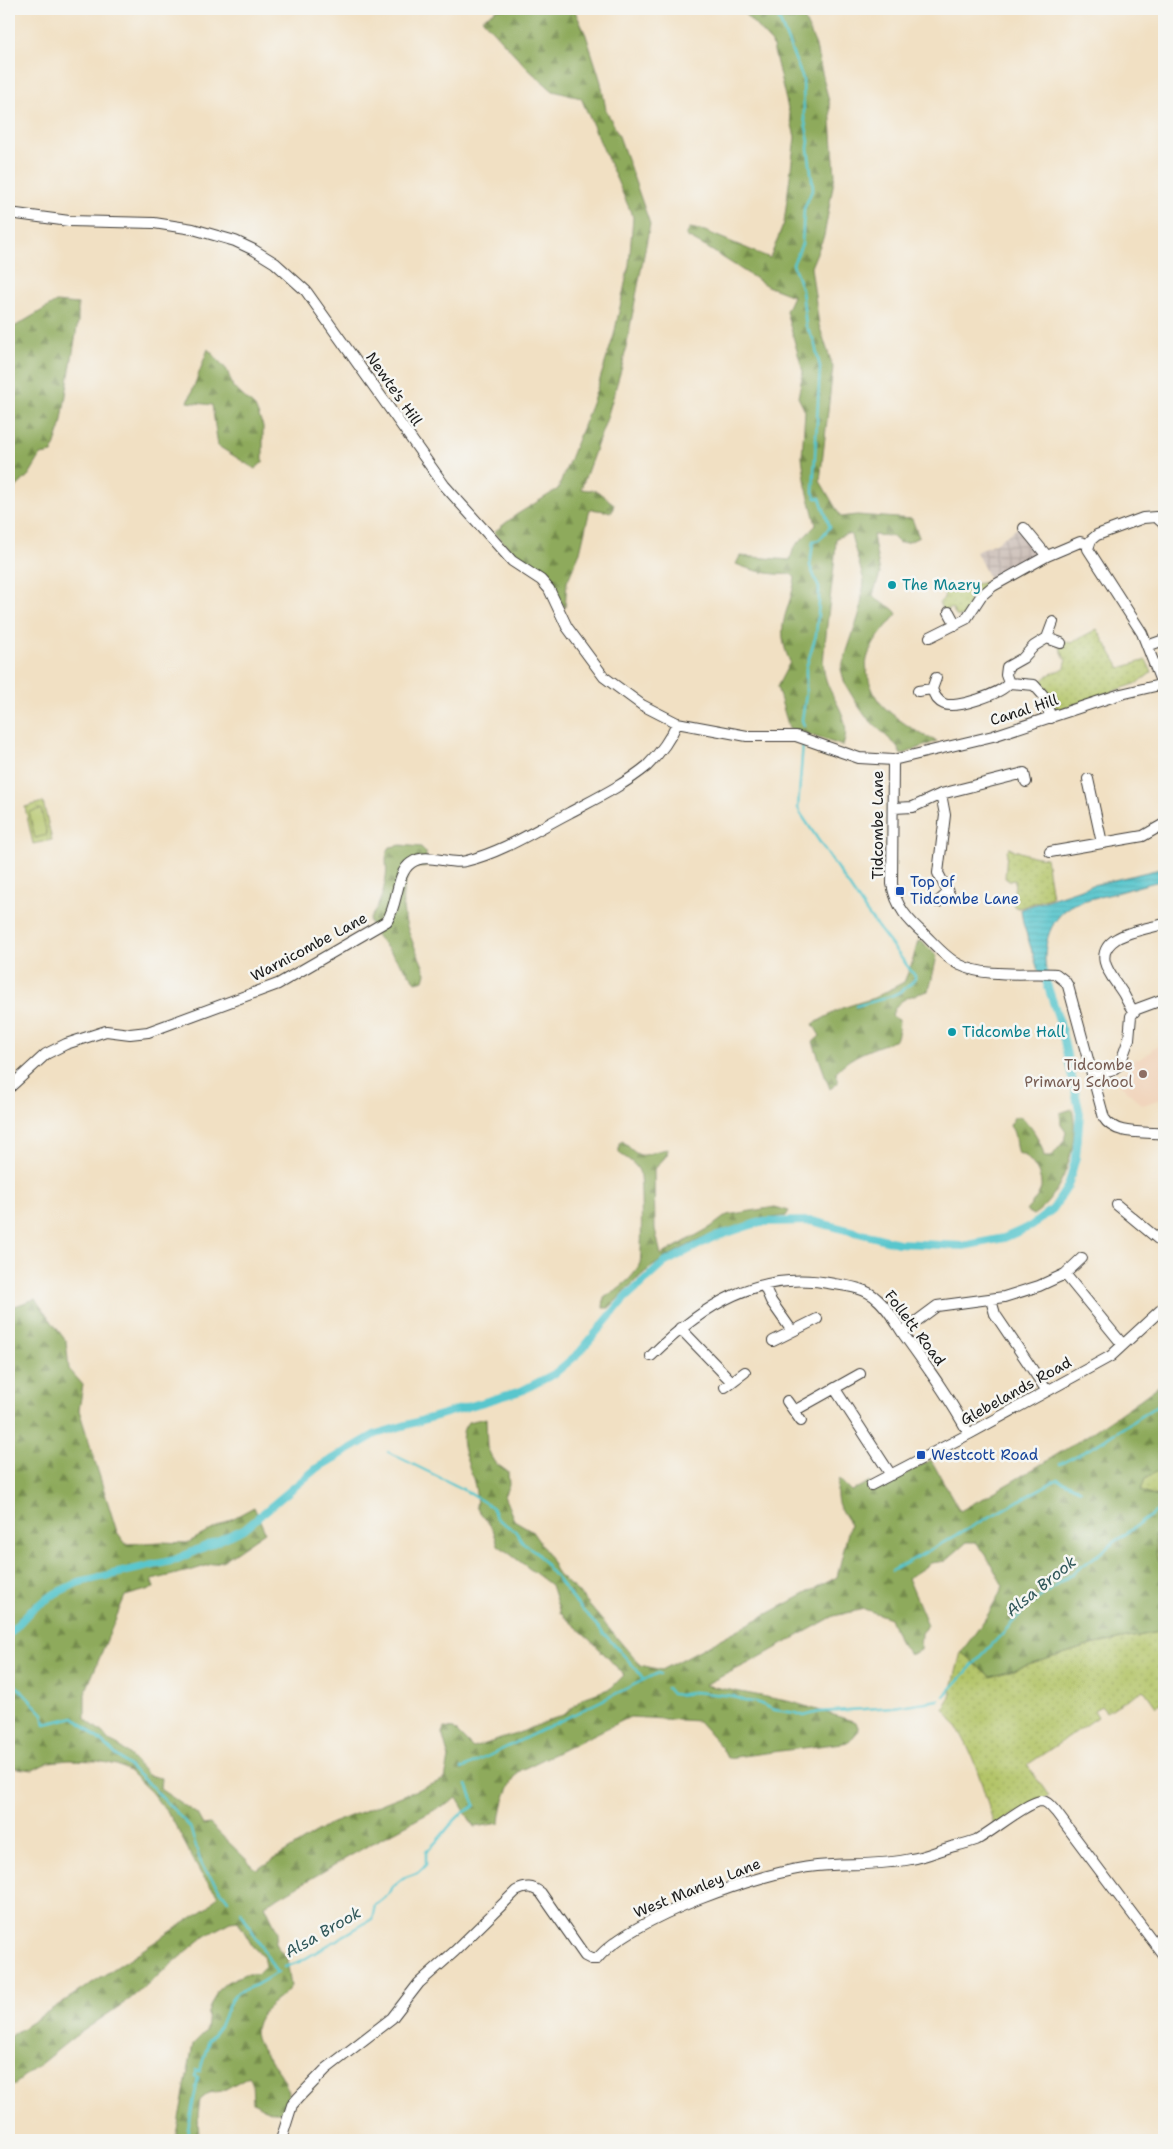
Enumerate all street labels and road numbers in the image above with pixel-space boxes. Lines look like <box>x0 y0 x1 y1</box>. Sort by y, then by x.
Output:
street label: Newte's Hill <box>361 348 427 430</box>
street label: Canal Hill <box>987 689 1061 730</box>
street label: Tidcombe Lane <box>868 770 888 880</box>
street label: Warnicombe Lane <box>247 908 371 986</box>
street label: Follett Road <box>880 1286 950 1370</box>
street label: Glebelands Road <box>957 1352 1075 1430</box>
street label: West Manley Lane <box>631 1853 763 1923</box>

